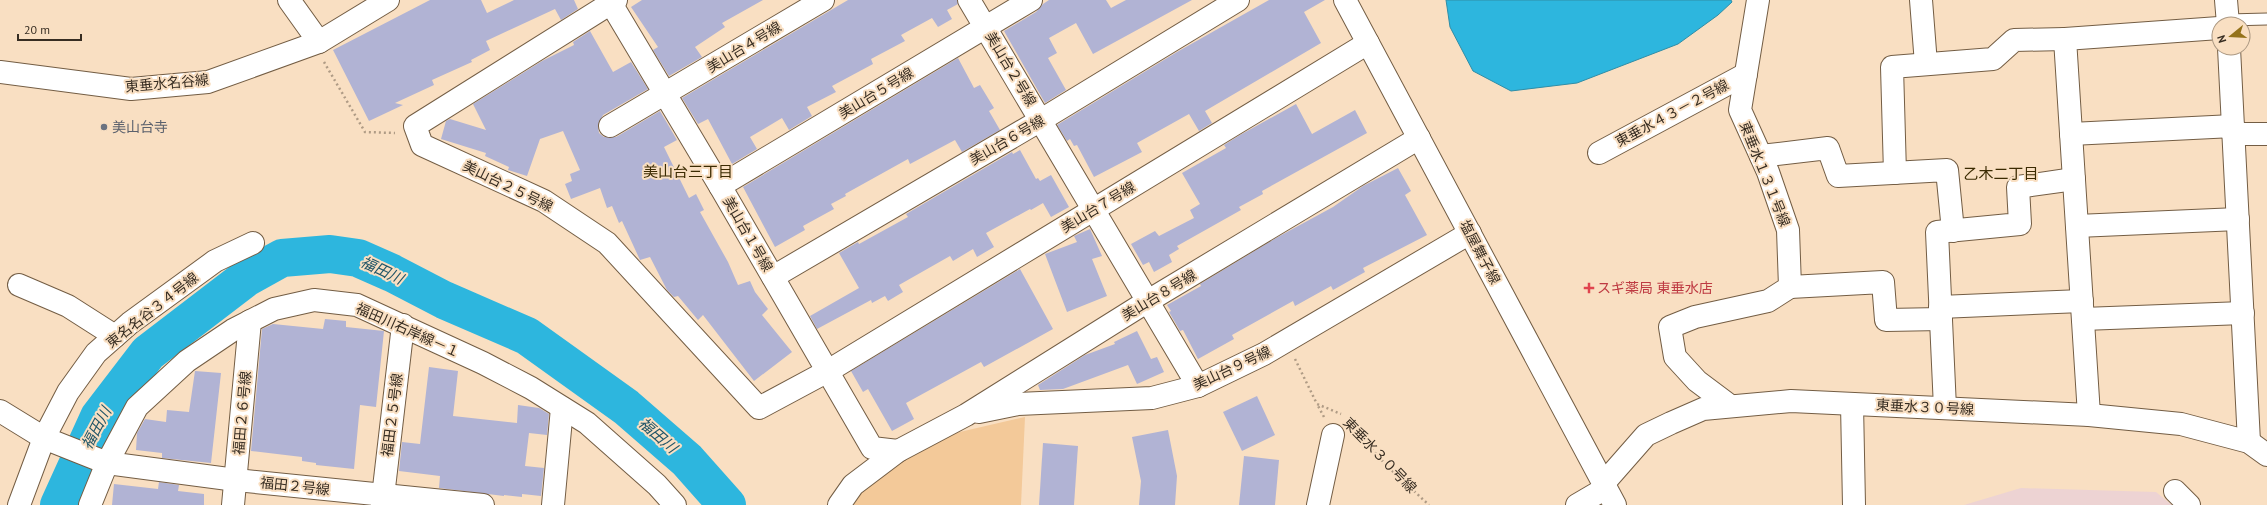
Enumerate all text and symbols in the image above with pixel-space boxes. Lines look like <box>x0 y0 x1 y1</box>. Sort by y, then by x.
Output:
scale bar <box>18 16 81 42</box>
north arrow <box>2211 16 2251 56</box>
street label: 美山台４号線 <box>703 18 785 76</box>
text: 20 m <box>24 22 50 37</box>
street label: 美山台２号線 <box>982 28 1040 110</box>
text: N <box>2214 33 2229 45</box>
street label: 美山台５号線 <box>835 64 917 122</box>
street label: 東垂水名谷線 <box>124 70 210 96</box>
street label: 東垂水４３－２号線 <box>1612 75 1732 151</box>
street label: 美山台６号線 <box>966 111 1048 169</box>
place label: 美山台寺 <box>112 118 168 136</box>
street label: 東垂水１３１号線 <box>1736 119 1794 229</box>
marker: 美山台寺 <box>99 122 109 132</box>
street label: 美山台２５号線 <box>460 156 556 216</box>
district label: 美山台三丁目 <box>643 162 733 181</box>
district label: 乙木二丁目 <box>1963 164 2039 183</box>
street label: 美山台７号線 <box>1057 178 1139 236</box>
street label: 美山台１号線 <box>719 193 777 275</box>
street label: 塩屋舞子線 <box>1456 217 1504 287</box>
water label: 福田川 <box>358 252 408 289</box>
street label: 美山台８号線 <box>1118 266 1200 324</box>
street label: 東名名谷３４号線 <box>102 268 202 352</box>
place label: スギ薬局 東垂水店 <box>1597 279 1713 297</box>
marker: スギ薬局 東垂水店 <box>1584 283 1594 293</box>
street label: 福田川右岸線－１ <box>353 299 463 361</box>
street label: 美山台９号線 <box>1190 342 1274 394</box>
street label: 福田２６号線 <box>229 370 255 456</box>
street label: 福田２５号線 <box>378 372 406 458</box>
street label: 東垂水３０号線 <box>1876 395 1974 419</box>
water label: 福田川 <box>77 402 116 452</box>
water label: 福田川 <box>635 413 683 458</box>
street label: 東垂水３０号線 <box>1339 414 1421 496</box>
street label: 福田２号線 <box>259 473 331 499</box>

